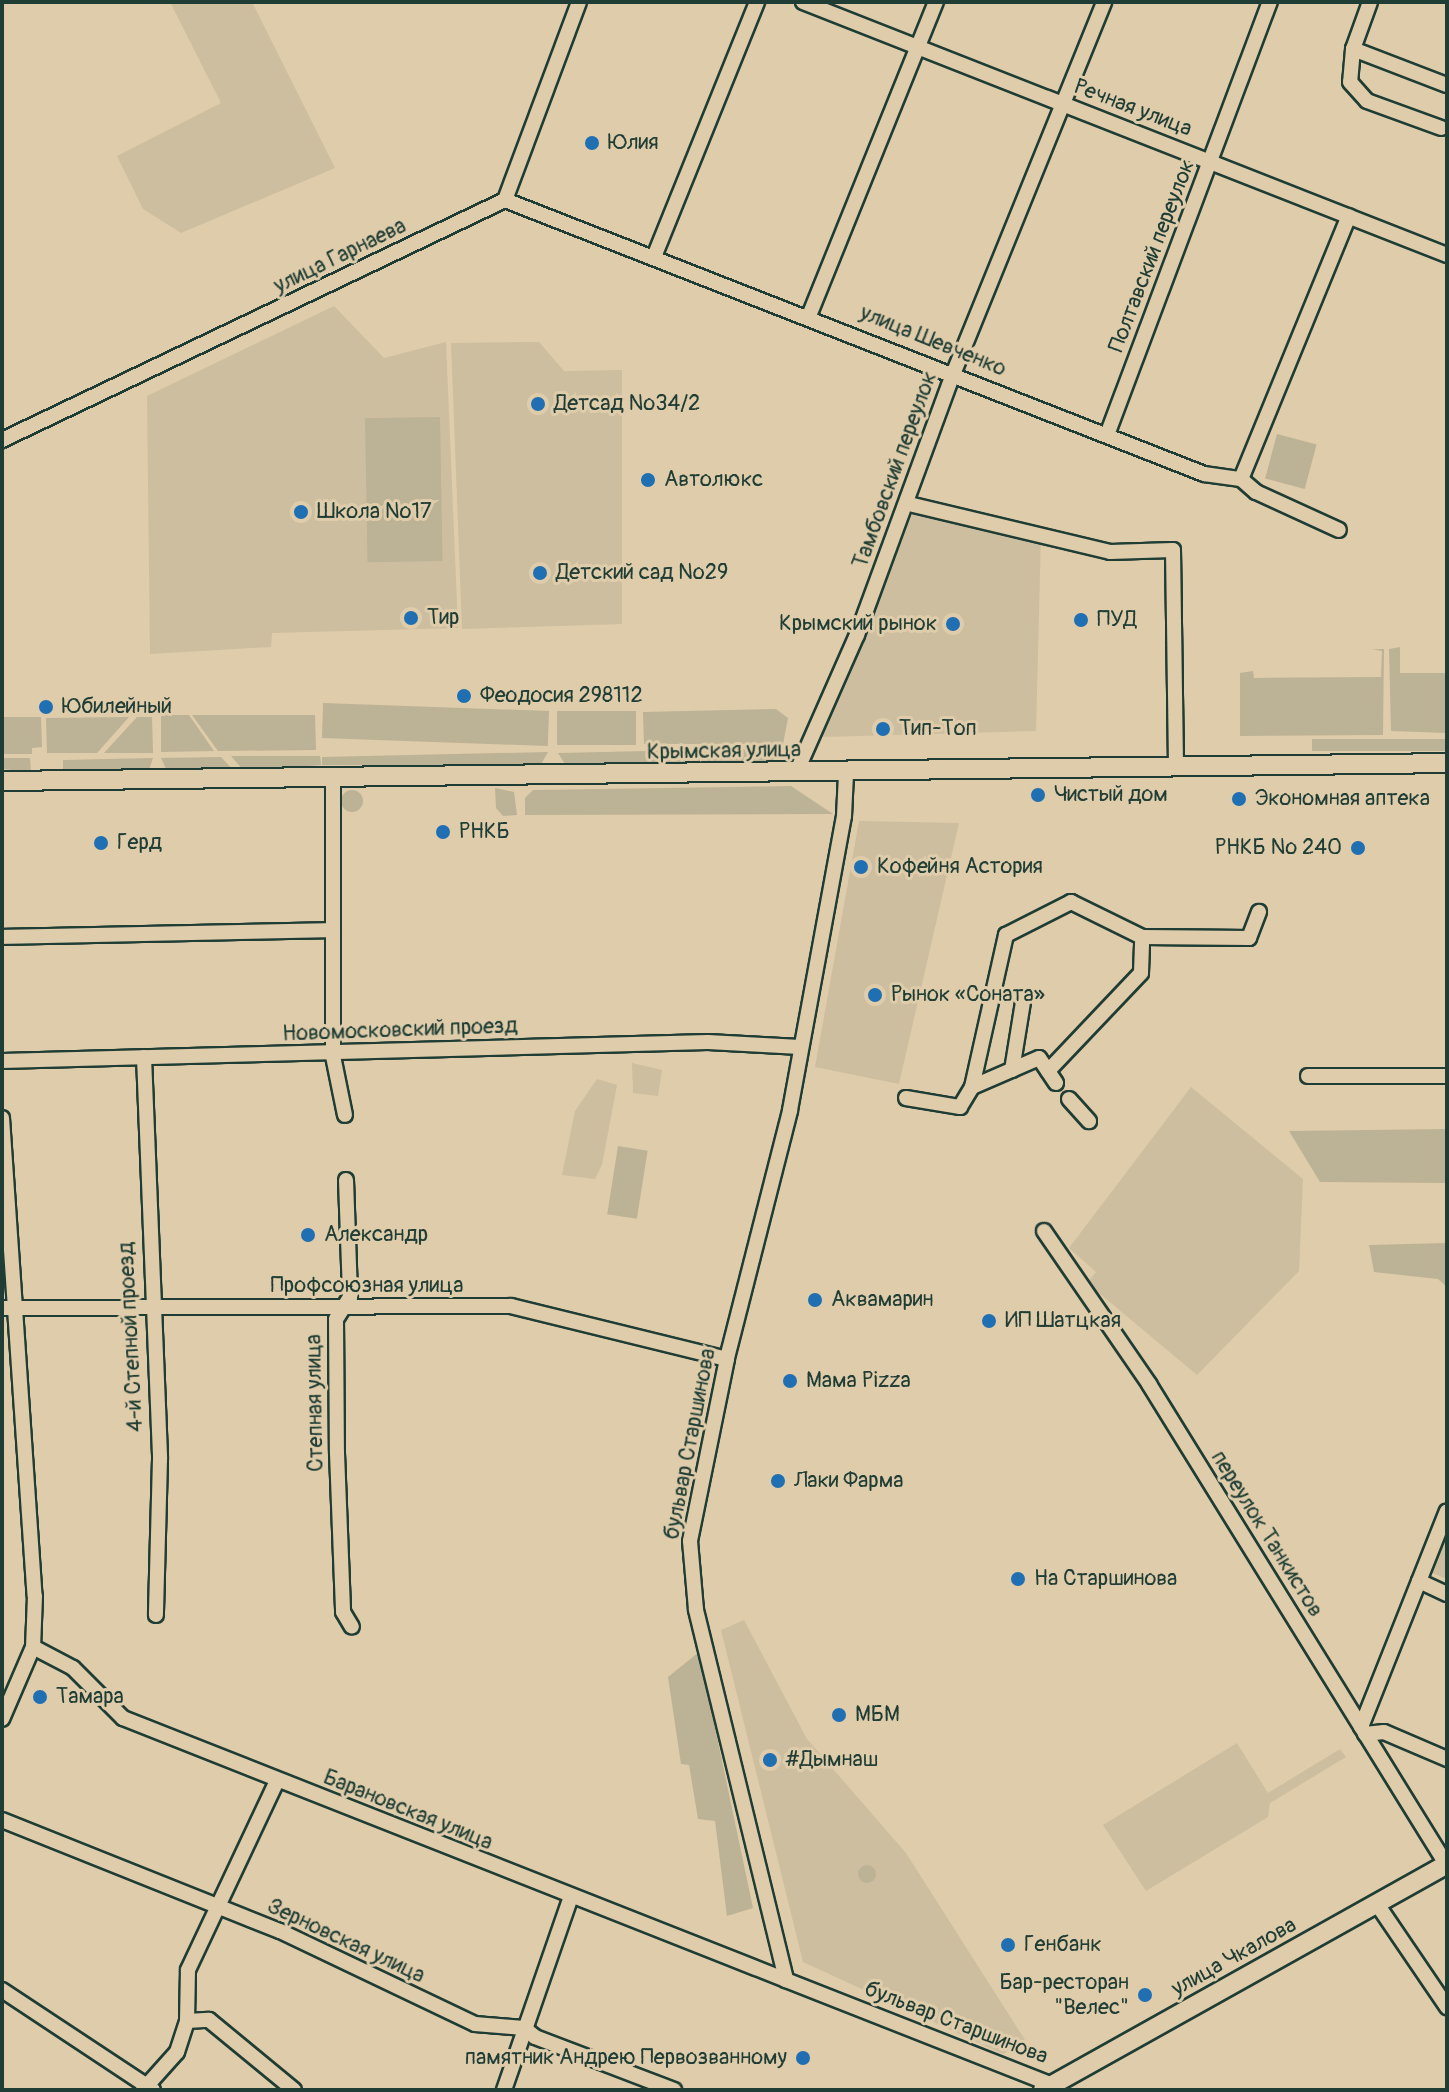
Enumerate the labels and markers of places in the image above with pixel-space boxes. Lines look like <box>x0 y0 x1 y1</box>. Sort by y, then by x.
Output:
place label: Юлия <box>608 130 659 156</box>
marker: Юлия <box>583 134 601 152</box>
place label: Детсад №34/2 <box>554 391 700 417</box>
marker: Детсад №34/2 <box>529 395 547 413</box>
place label: Автолюкс <box>664 467 763 493</box>
marker: Автолюкс <box>639 471 657 489</box>
place label: Школа №17 <box>317 499 432 525</box>
marker: Школа №17 <box>292 503 310 521</box>
place label: Детский сад №29 <box>556 560 728 586</box>
marker: Детский сад №29 <box>531 564 549 582</box>
place label: Тир <box>427 605 459 631</box>
place label: ПУД <box>1097 607 1137 633</box>
marker: Тир <box>402 609 420 627</box>
place label: Крымский рынок <box>779 611 937 637</box>
marker: ПУД <box>1072 611 1090 629</box>
marker: Крымский рынок <box>944 615 962 633</box>
place label: Феодосия 298112 <box>480 683 643 709</box>
marker: Феодосия 298112 <box>455 687 473 705</box>
place label: Юбилейный <box>62 694 172 720</box>
marker: Юбилейный <box>37 698 55 716</box>
place label: Тип-Топ <box>899 716 977 742</box>
marker: Тип-Топ <box>874 720 892 738</box>
place label: Чистый дом <box>1054 782 1168 808</box>
marker: Чистый дом <box>1029 786 1047 804</box>
place label: Экономная аптека <box>1255 786 1430 812</box>
marker: Экономная аптека <box>1230 790 1248 808</box>
place label: РНКБ <box>459 819 510 845</box>
marker: РНКБ <box>434 823 452 841</box>
place label: Герд <box>117 830 162 856</box>
marker: Герд <box>92 834 110 852</box>
place label: РНКБ № 240 <box>1215 835 1342 861</box>
marker: РНКБ № 240 <box>1349 839 1367 857</box>
place label: Кофейня Астория <box>877 854 1043 880</box>
marker: Кофейня Астория <box>852 858 870 876</box>
place label: Рынок «Соната» <box>891 982 1045 1008</box>
marker: Рынок «Соната» <box>866 986 884 1004</box>
place label: Александр <box>324 1222 428 1248</box>
marker: Александр <box>299 1226 317 1244</box>
place label: Аквамарин <box>831 1287 934 1313</box>
marker: Аквамарин <box>806 1291 824 1309</box>
place label: ИП Шатцкая <box>1005 1308 1121 1334</box>
marker: ИП Шатцкая <box>980 1312 998 1330</box>
place label: Мама Pizza <box>806 1368 911 1394</box>
marker: Мама Pizza <box>781 1372 799 1390</box>
place label: Лаки Фарма <box>794 1468 903 1494</box>
marker: Лаки Фарма <box>769 1472 787 1490</box>
place label: На Старшинова <box>1034 1566 1177 1592</box>
marker: На Старшинова <box>1009 1570 1027 1588</box>
place label: Тамара <box>56 1684 124 1710</box>
marker: Тамара <box>31 1688 49 1706</box>
place label: МБМ <box>855 1702 900 1728</box>
marker: МБМ <box>830 1706 848 1724</box>
place label: #Дымнаш <box>786 1747 878 1773</box>
marker: #Дымнаш <box>761 1751 779 1769</box>
place label: Генбанк <box>1024 1932 1102 1958</box>
marker: Генбанк <box>999 1936 1017 1954</box>
place label: Бар-ресторан "Велес" <box>999 1969 1129 2020</box>
marker: Бар-ресторан "Велес" <box>1136 1986 1154 2004</box>
place label: памятник Андрею Первозванному <box>465 2045 787 2071</box>
marker: памятник Андрею Первозванному <box>794 2049 812 2067</box>

